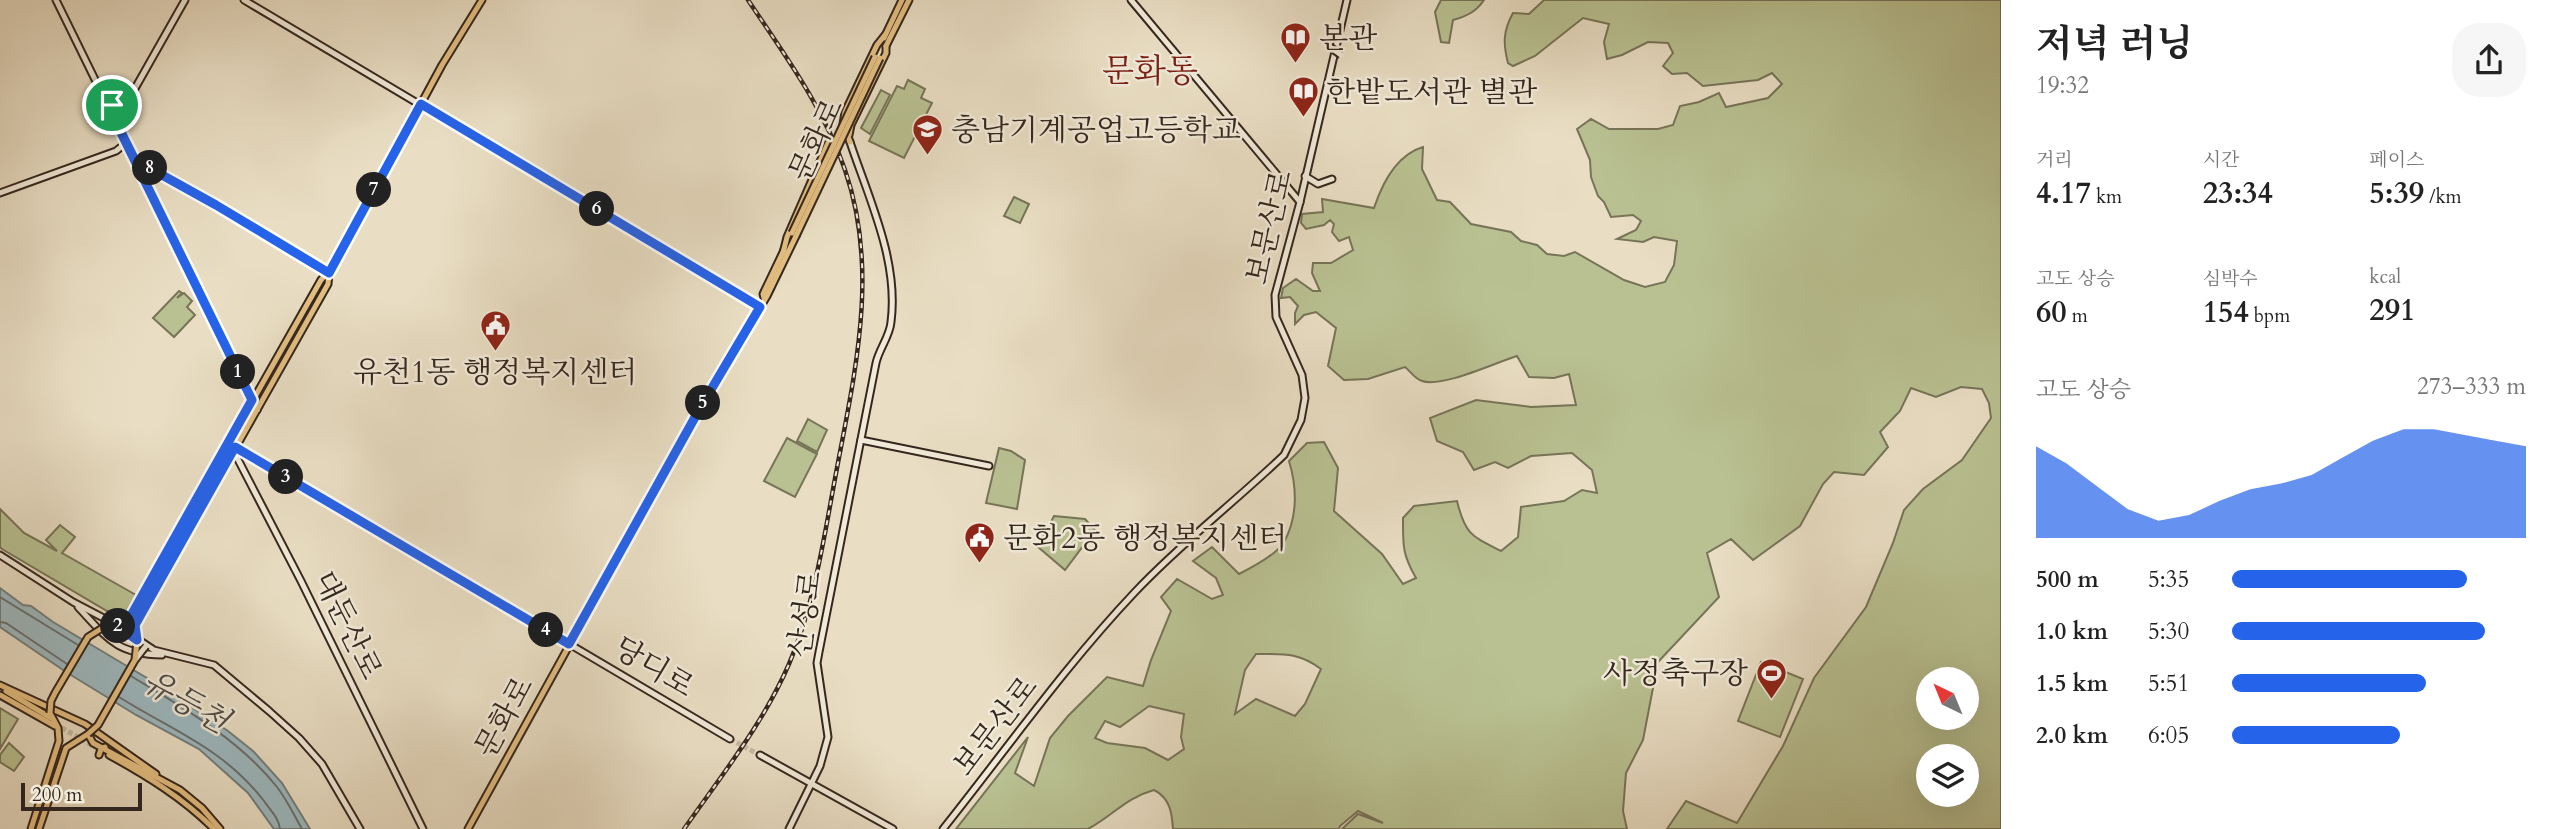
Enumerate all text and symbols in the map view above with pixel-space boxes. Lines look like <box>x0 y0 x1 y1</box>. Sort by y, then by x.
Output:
place label: 본관 <box>1319 18 1378 59</box>
text: 저녁 러닝 <box>2036 18 2193 70</box>
library icon: 본관 <box>1279 21 1313 65</box>
button: share <box>2452 23 2526 97</box>
district label: 문화동 <box>1102 49 1198 94</box>
text: 19:32 <box>2036 70 2089 101</box>
place label: 한밭도서관 별관 <box>1326 72 1538 113</box>
pin <box>82 75 142 135</box>
library icon: 한밭도서관 별관 <box>1286 75 1320 119</box>
icon: arrive <box>93 86 131 124</box>
street label: 문화로 <box>779 92 853 188</box>
place label: 충남기계공업고등학교 <box>951 110 1241 151</box>
school or university icon: 충남기계공업고등학교 <box>911 113 945 157</box>
text: 거리 <box>2036 147 2073 173</box>
text: 시간 <box>2203 147 2239 173</box>
text: 페이스 <box>2369 147 2424 173</box>
pin: 8 <box>132 150 168 186</box>
text: 8 <box>145 154 154 180</box>
street label: 보문산로 <box>1236 166 1303 288</box>
pin: 7 <box>356 172 392 208</box>
text: 4.17 <box>2036 173 2091 214</box>
text: 23:34 <box>2203 173 2273 214</box>
text: 5:39 <box>2369 173 2424 214</box>
text: 7 <box>369 176 378 202</box>
text: km <box>2091 184 2122 210</box>
text: /km <box>2424 184 2462 210</box>
pin: 6 <box>580 192 614 227</box>
text: 6 <box>592 195 601 221</box>
text: kcal <box>2369 264 2401 290</box>
text: 고도 상승 <box>2036 266 2115 292</box>
text: 심박수 <box>2203 266 2258 292</box>
text: 291 <box>2369 290 2415 331</box>
text: 60 <box>2036 292 2067 333</box>
text: 154 <box>2203 292 2249 333</box>
text: m <box>2067 303 2088 329</box>
text: bpm <box>2249 303 2290 329</box>
public building icon: 유천1동 행정복지센터 <box>478 309 512 353</box>
place label: 유천1동 행정복지센터 <box>353 352 637 393</box>
pin: 1 <box>220 354 256 390</box>
text: 1 <box>233 358 242 384</box>
text: 273–333 m <box>2417 371 2526 402</box>
text: 고도 상승 <box>2036 374 2131 405</box>
pin: 5 <box>686 386 720 420</box>
text: 5 <box>698 389 707 415</box>
pin: 3 <box>268 460 304 494</box>
text: 3 <box>281 463 290 489</box>
place label: 문화2동 행정복지센터 <box>1003 518 1287 559</box>
public building icon: 문화2동 행정복지센터 <box>963 521 997 565</box>
street label: 대둔산로 <box>304 564 391 686</box>
text: 500 m <box>2036 564 2099 595</box>
text: 5:35 <box>2148 564 2189 595</box>
street label: 산성로 <box>779 568 832 660</box>
pin: 2 <box>100 608 136 644</box>
text: 2 <box>113 612 122 638</box>
pin: 4 <box>528 612 564 648</box>
text: 4 <box>541 616 550 642</box>
text: 1.0 km <box>2036 616 2108 647</box>
text: 5:30 <box>2148 616 2189 647</box>
street label: 당디로 <box>606 627 702 707</box>
place label: 사정축구장 <box>1603 653 1748 694</box>
sports icon: 사정축구장 <box>1754 656 1788 700</box>
water label: 유등천 <box>134 660 238 745</box>
north arrow <box>1916 667 1979 730</box>
map controls <box>1916 667 1979 807</box>
street label: 보문산로 <box>944 668 1047 785</box>
text: 1.5 km <box>2036 668 2108 699</box>
text: 5:51 <box>2148 668 2189 699</box>
street label: 문화로 <box>465 669 543 765</box>
text: 2.0 km <box>2036 720 2108 751</box>
text: 6:05 <box>2148 720 2189 751</box>
button: layers <box>1916 744 1979 807</box>
scale bar <box>21 780 142 812</box>
text: 200 m <box>32 782 82 808</box>

